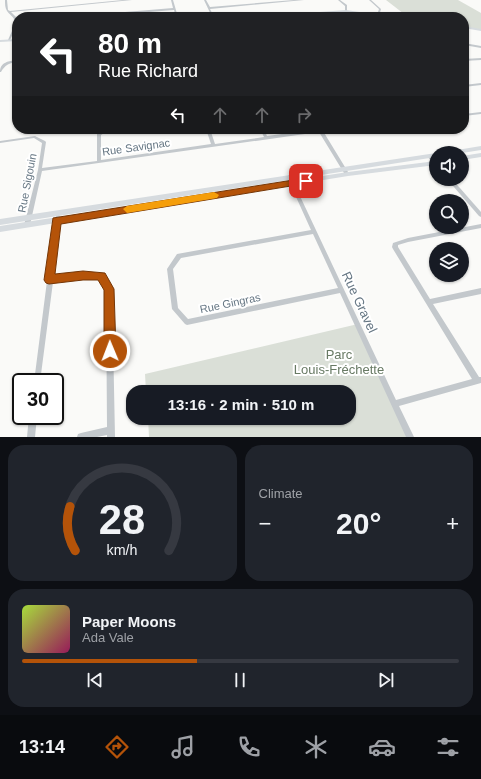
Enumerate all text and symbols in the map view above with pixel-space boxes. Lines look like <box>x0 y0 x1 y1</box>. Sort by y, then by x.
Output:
icon: left <box>32 28 84 80</box>
text: 80 m <box>98 28 162 59</box>
text: Rue Richard <box>98 61 198 81</box>
icon: left <box>167 104 189 126</box>
icon: ahead <box>209 104 231 126</box>
icon: ahead <box>251 104 273 126</box>
icon: right <box>293 104 315 126</box>
street label: Rue Savignac <box>101 136 171 158</box>
map controls <box>429 146 469 282</box>
button: sound <box>429 146 469 186</box>
street label: Rue Sigouin <box>15 152 39 214</box>
pin <box>289 164 323 198</box>
icon: arrive <box>295 170 317 192</box>
button: search <box>429 194 469 234</box>
button: layers <box>429 242 469 282</box>
street label: Rue Gravel <box>339 269 380 335</box>
street label: Rue Gingras <box>199 291 262 315</box>
position arrow <box>89 330 131 372</box>
park label: Parc Louis-Fréchette <box>294 347 384 377</box>
speed limit sign: 30 <box>12 373 64 425</box>
text: 13:16 · 2 min · 510 m <box>168 396 314 413</box>
text: Climate <box>259 486 303 501</box>
text: 28 <box>99 496 145 543</box>
text: 20° <box>336 507 381 540</box>
text: − <box>259 511 271 536</box>
text: + <box>446 511 459 536</box>
text: km/h <box>107 542 138 558</box>
text: Paper Moons <box>82 613 176 630</box>
text: Ada Vale <box>82 630 134 645</box>
icon: previous <box>84 669 106 691</box>
icon: pause <box>229 669 251 691</box>
icon: next <box>375 669 397 691</box>
icon: directions <box>103 733 131 761</box>
icon: music <box>169 733 197 761</box>
icon: phone <box>235 733 263 761</box>
icon: climate <box>302 733 330 761</box>
icon: car <box>368 733 396 761</box>
icon: filters <box>434 733 462 761</box>
text: 13:14 <box>19 737 65 757</box>

